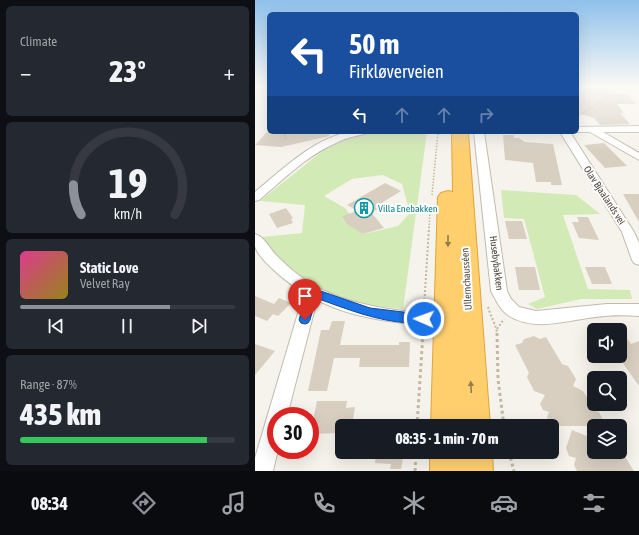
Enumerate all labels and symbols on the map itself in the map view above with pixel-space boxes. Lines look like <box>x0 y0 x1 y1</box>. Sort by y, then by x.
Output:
street label: Olav Bjaalands vei <box>582 164 628 227</box>
building icon: Villa Enebakken <box>353 197 375 219</box>
place label: Villa Enebakken <box>378 203 438 214</box>
one-way arrow <box>445 235 451 248</box>
street label: Husebybakken <box>488 235 505 291</box>
street label: Ullernchausséen <box>459 247 474 310</box>
pin <box>288 279 322 320</box>
position arrow <box>403 298 445 340</box>
one-way arrow <box>467 381 474 393</box>
speed limit sign: 30 <box>267 407 319 459</box>

